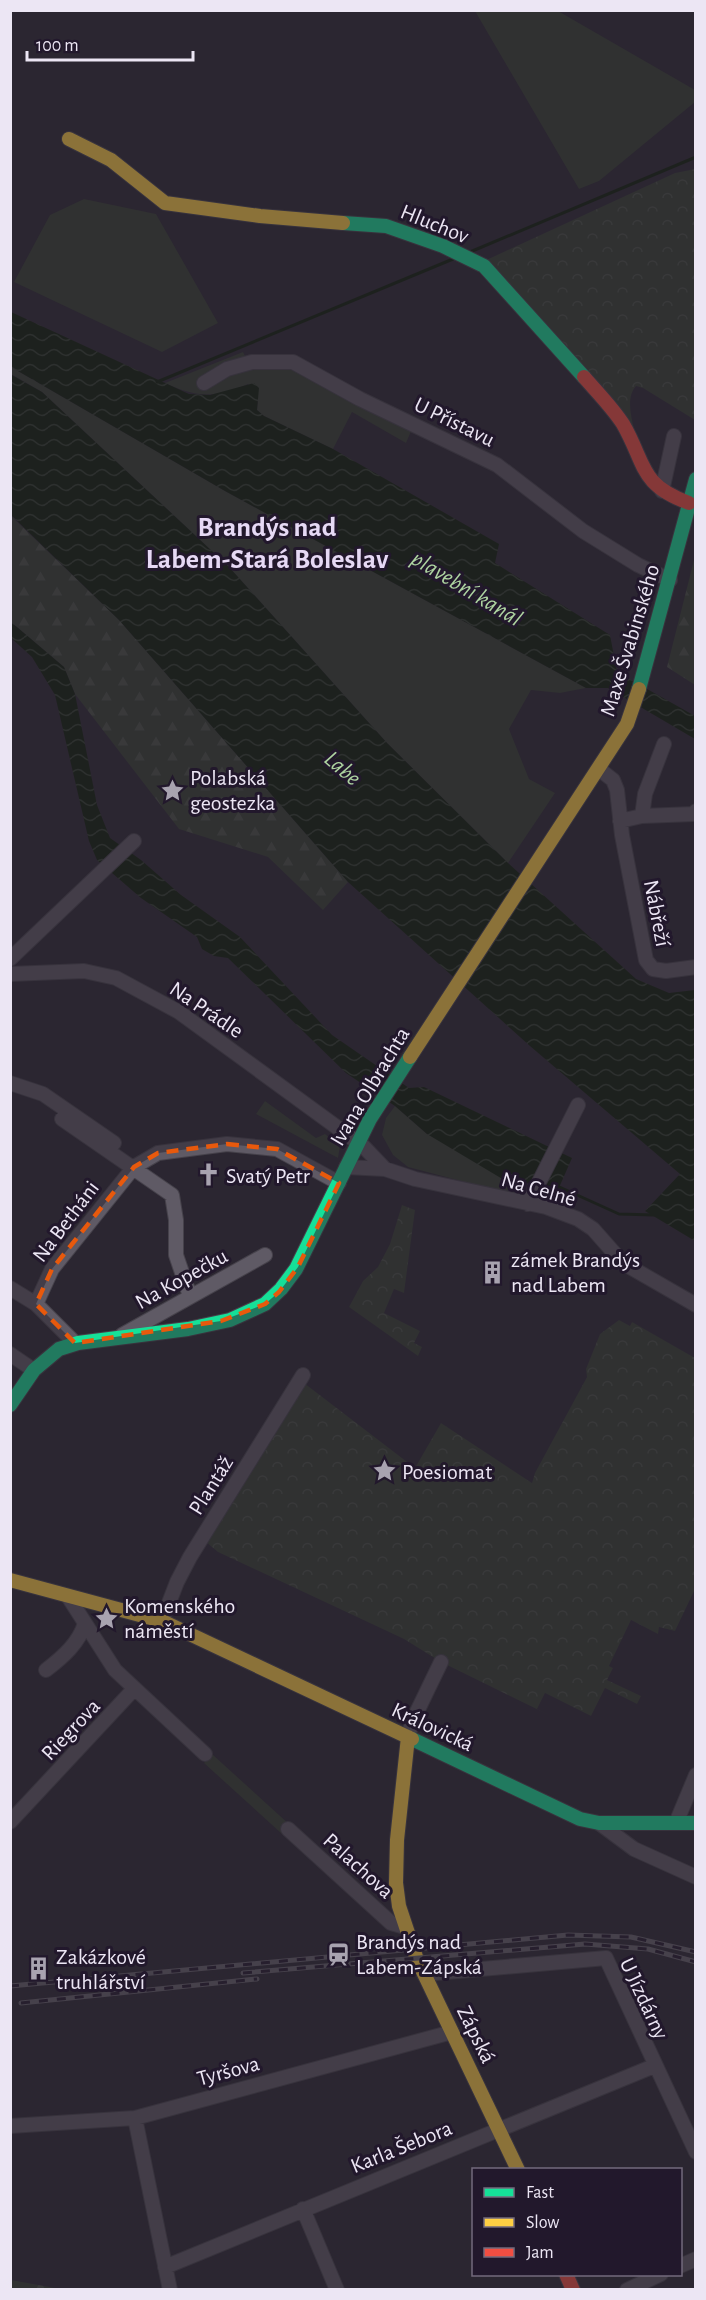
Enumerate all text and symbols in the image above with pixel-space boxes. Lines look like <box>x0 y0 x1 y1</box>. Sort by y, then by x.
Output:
scale bar <box>27 24 194 62</box>
text: 100 m <box>36 37 79 55</box>
street label: Hluchov <box>397 200 472 248</box>
street label: U Přístavu <box>411 393 498 451</box>
district label: Brandýs nad Labem-Stará Boleslav <box>146 514 389 574</box>
water label: plavební kanál <box>407 546 526 631</box>
street label: Maxe Švabinského <box>595 561 664 719</box>
water label: Labe <box>320 747 365 791</box>
place label: Polabská geostezka <box>190 767 275 814</box>
place icon: Polabská geostezka <box>159 777 185 803</box>
street label: Nábřeží <box>640 878 674 949</box>
street label: Na Prádle <box>166 977 247 1042</box>
street label: Ivana Olbrachta <box>326 1023 414 1150</box>
church icon: Svatý Petr <box>195 1162 221 1188</box>
place label: Svatý Petr <box>226 1165 310 1187</box>
street label: Na Celné <box>499 1168 579 1210</box>
street label: Na Betháni <box>28 1177 103 1266</box>
street label: Na Kopečku <box>132 1245 231 1313</box>
place label: zámek Brandýs nad Labem <box>511 1249 640 1296</box>
building icon: zámek Brandýs nad Labem <box>480 1259 506 1285</box>
street label: Plantáž <box>184 1452 237 1519</box>
place icon: Poesiomat <box>371 1458 397 1484</box>
place label: Poesiomat <box>402 1461 492 1483</box>
place label: Komenského náměstí <box>124 1595 235 1642</box>
place icon: Komenského náměstí <box>93 1605 119 1631</box>
street label: Riegrova <box>37 1695 104 1765</box>
street label: Královická <box>388 1698 477 1755</box>
street label: Palachova <box>319 1829 398 1903</box>
place label: Brandýs nad Labem-Zápská <box>356 1931 482 1978</box>
station icon: Brandýs nad Labem-Zápská <box>325 1941 351 1967</box>
place label: Zakázkové truhlářství <box>56 1946 146 1993</box>
street label: U Jízdárny <box>616 1954 673 2043</box>
building icon: Zakázkové truhlářství <box>25 1956 51 1982</box>
street label: Zápská <box>453 2002 499 2067</box>
street label: Tyršova <box>195 2052 262 2090</box>
street label: Karla Šebora <box>347 2116 455 2177</box>
legend <box>472 2168 682 2276</box>
text: Fast <box>526 2184 554 2202</box>
text: Slow <box>526 2214 559 2232</box>
text: Jam <box>526 2244 554 2262</box>

